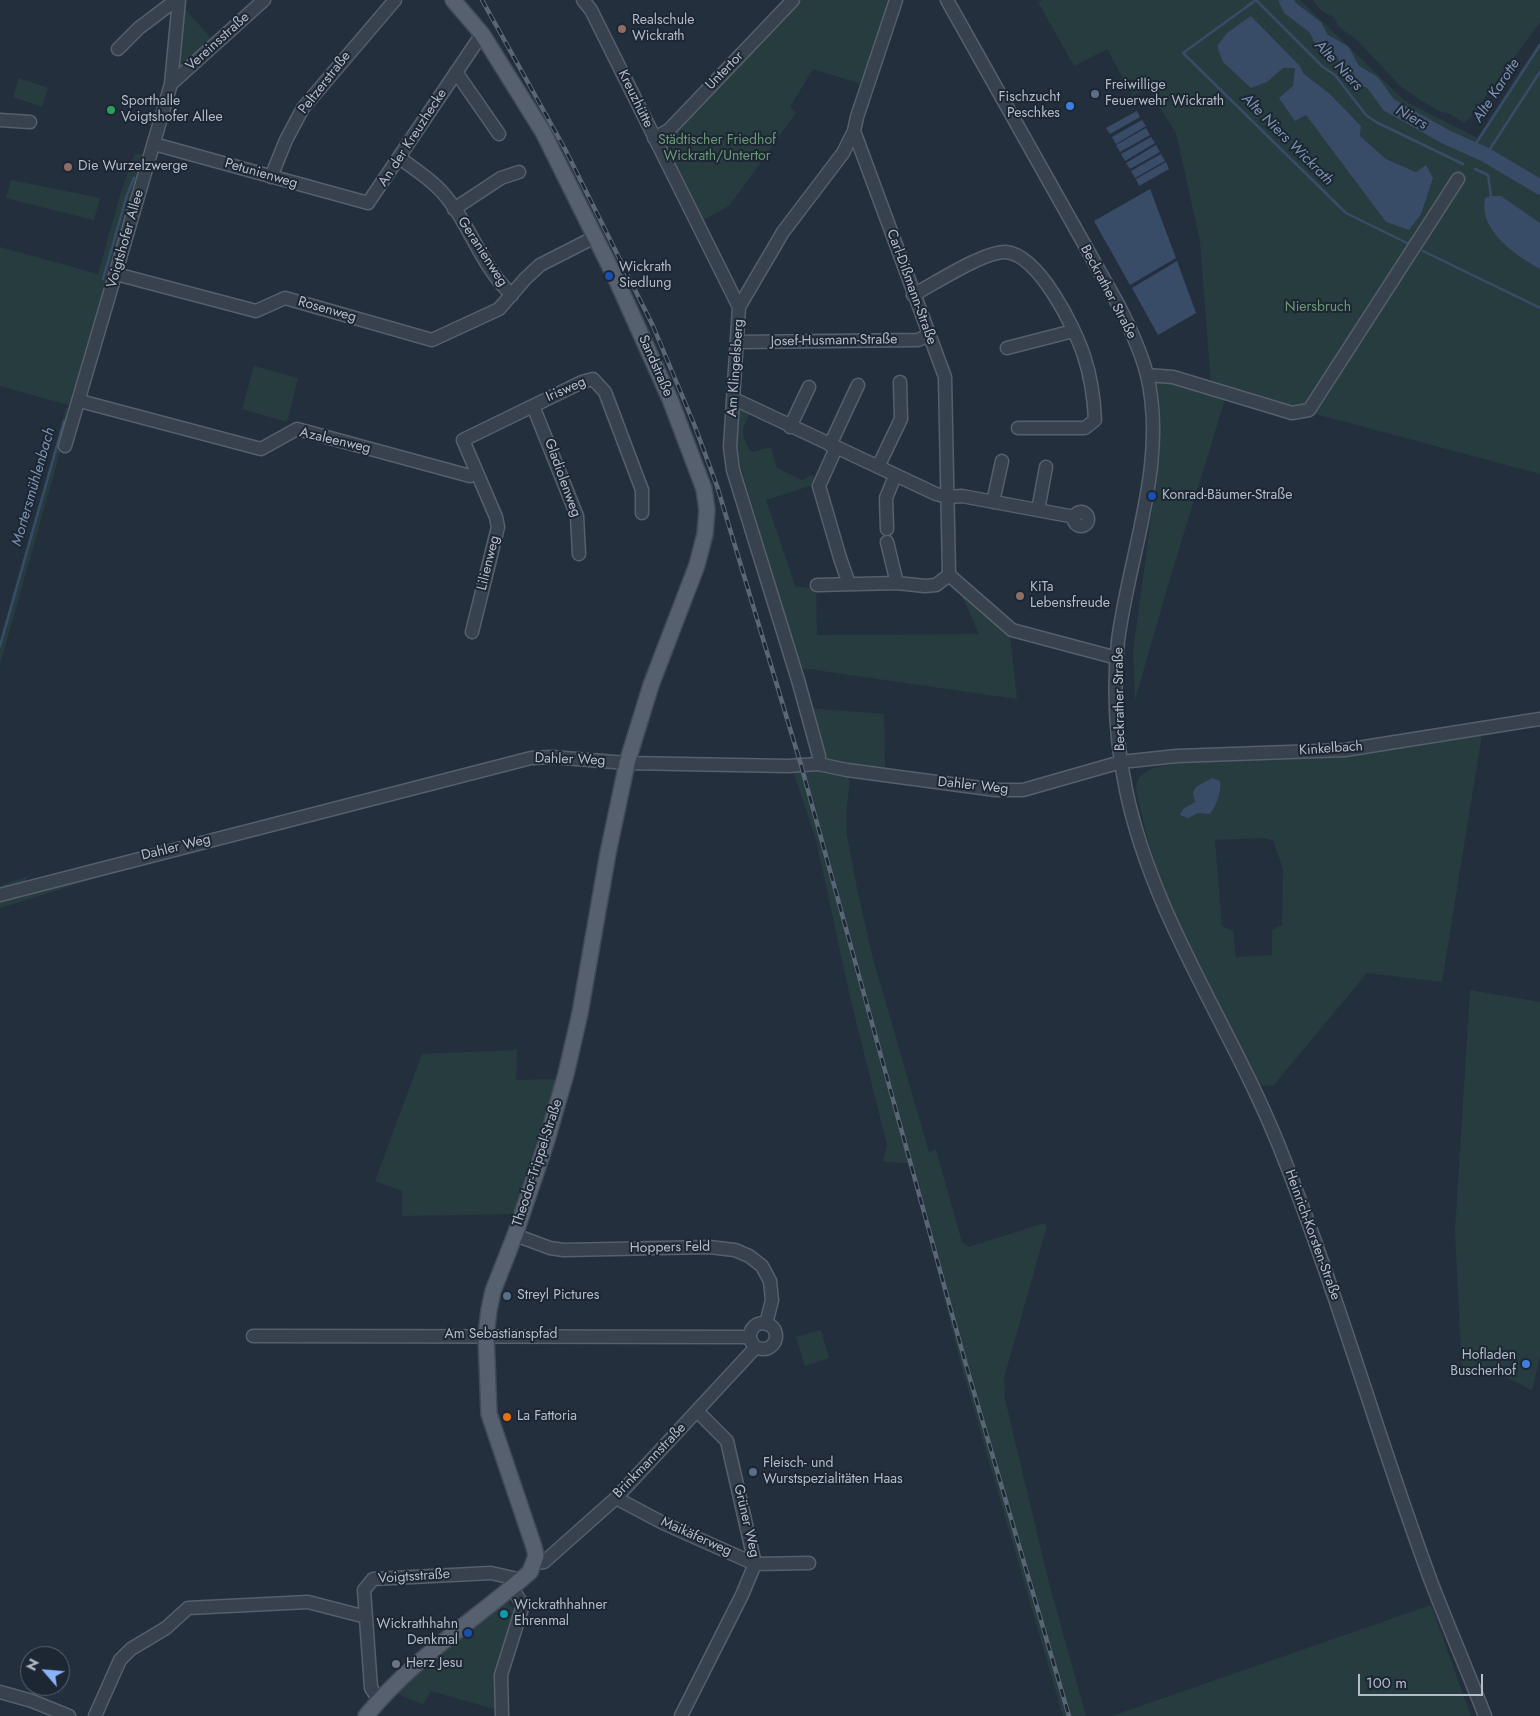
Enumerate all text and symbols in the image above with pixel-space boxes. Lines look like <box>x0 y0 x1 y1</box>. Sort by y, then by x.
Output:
street label: Vereinsstraße <box>183 9 253 75</box>
place label: Realschule Wickrath <box>632 13 694 46</box>
marker: Realschule Wickrath <box>616 23 628 35</box>
water label: Alte Niers <box>1310 37 1366 95</box>
street label: Peltzerstraße <box>295 48 355 118</box>
street label: Untertor <box>703 48 747 94</box>
water label: Alte Karotte <box>1470 56 1524 126</box>
street label: Kreuzhütte <box>614 67 656 131</box>
place label: Freiwillige Feuerwehr Wickrath <box>1105 78 1224 110</box>
street label: An der Kreuzhecke <box>375 86 451 190</box>
marker: Freiwillige Feuerwehr Wickrath <box>1089 88 1101 100</box>
place label: Fischzucht Peschkes <box>999 90 1060 122</box>
water label: Alte Niers Wickrath <box>1237 90 1337 190</box>
place label: Sporthalle Voigtshofer Allee <box>121 94 223 126</box>
marker: Fischzucht Peschkes <box>1064 100 1076 112</box>
water label: Niers <box>1392 102 1430 134</box>
marker: Sporthalle Voigtshofer Allee <box>105 104 117 116</box>
park label: Städtischer Friedhof Wickrath/Untertor <box>658 133 776 166</box>
street label: Petunienweg <box>223 156 299 192</box>
place label: Die Wurzelzwerge <box>78 159 188 175</box>
marker: Die Wurzelzwerge <box>62 161 74 173</box>
street label: Voigtshofer Allee <box>104 188 148 290</box>
street label: Geranienweg <box>453 214 511 290</box>
street label: Carl-Dißmann-Straße <box>882 227 940 347</box>
street label: Beckrather Straße <box>1076 242 1140 342</box>
place label: Wickrath Siedlung <box>619 260 672 292</box>
marker: Wickrath Siedlung <box>603 270 615 282</box>
street label: Rosenweg <box>296 294 358 326</box>
park label: Niersbruch <box>1285 300 1351 316</box>
street label: Am Klingelsberg <box>724 318 748 418</box>
street label: Josef-Husmann-Straße <box>770 331 898 351</box>
street label: Sandstraße <box>634 333 676 399</box>
street label: Irisweg <box>543 374 589 406</box>
water label: Mortersmühlenbach <box>8 425 60 549</box>
street label: Azaleenweg <box>298 425 372 457</box>
street label: Gladiolenweg <box>540 436 584 520</box>
place label: Konrad-Bäumer-Straße <box>1162 488 1292 504</box>
marker: Konrad-Bäumer-Straße <box>1146 490 1158 502</box>
street label: Lilienweg <box>474 534 504 592</box>
place label: KiTa Lebensfreude <box>1030 580 1110 612</box>
marker: KiTa Lebensfreude <box>1014 590 1026 602</box>
street label: Beckrather Straße <box>1111 647 1129 751</box>
street label: Kinkelbach <box>1298 738 1364 760</box>
street label: Dahler Weg <box>534 750 606 770</box>
street label: Dahler Weg <box>937 774 1009 798</box>
street label: Dahler Weg <box>140 831 212 865</box>
street label: Theodor-Trippel-Straße <box>509 1097 567 1229</box>
street label: Heinrich-Korsten-Straße <box>1281 1167 1343 1303</box>
street label: Hoppers Feld <box>630 1239 710 1257</box>
place label: Streyl Pictures <box>517 1288 599 1304</box>
marker: Streyl Pictures <box>501 1290 513 1302</box>
street label: Am Sebastianspfad <box>444 1327 558 1343</box>
place label: Hofladen Buscherhof <box>1450 1348 1516 1380</box>
marker: Hofladen Buscherhof <box>1520 1358 1532 1370</box>
place label: La Fattoria <box>517 1409 577 1425</box>
marker: La Fattoria <box>501 1411 513 1423</box>
street label: Brinkmannstraße <box>610 1420 690 1502</box>
place label: Fleisch- und Wurstspezialitäten Haas <box>763 1456 903 1488</box>
marker: Fleisch- und Wurstspezialitäten Haas <box>747 1466 759 1478</box>
street label: Grüner Weg <box>729 1483 763 1559</box>
street label: Maikäferweg <box>658 1514 734 1560</box>
street label: Voigtsstraße <box>377 1566 451 1588</box>
place label: Wickrathhahner Ehrenmal <box>514 1598 607 1630</box>
marker: Wickrathhahner Ehrenmal <box>498 1608 510 1620</box>
place label: Wickrathhahn Denkmal <box>377 1617 458 1650</box>
marker: Wickrathhahn Denkmal <box>462 1627 474 1639</box>
north arrow <box>20 1646 70 1696</box>
text: N <box>21 1655 44 1674</box>
place label: Herz Jesu <box>406 1656 463 1672</box>
marker: Herz Jesu <box>390 1658 402 1670</box>
scale bar <box>1360 1664 1485 1696</box>
text: 100 m <box>1366 1672 1407 1694</box>

